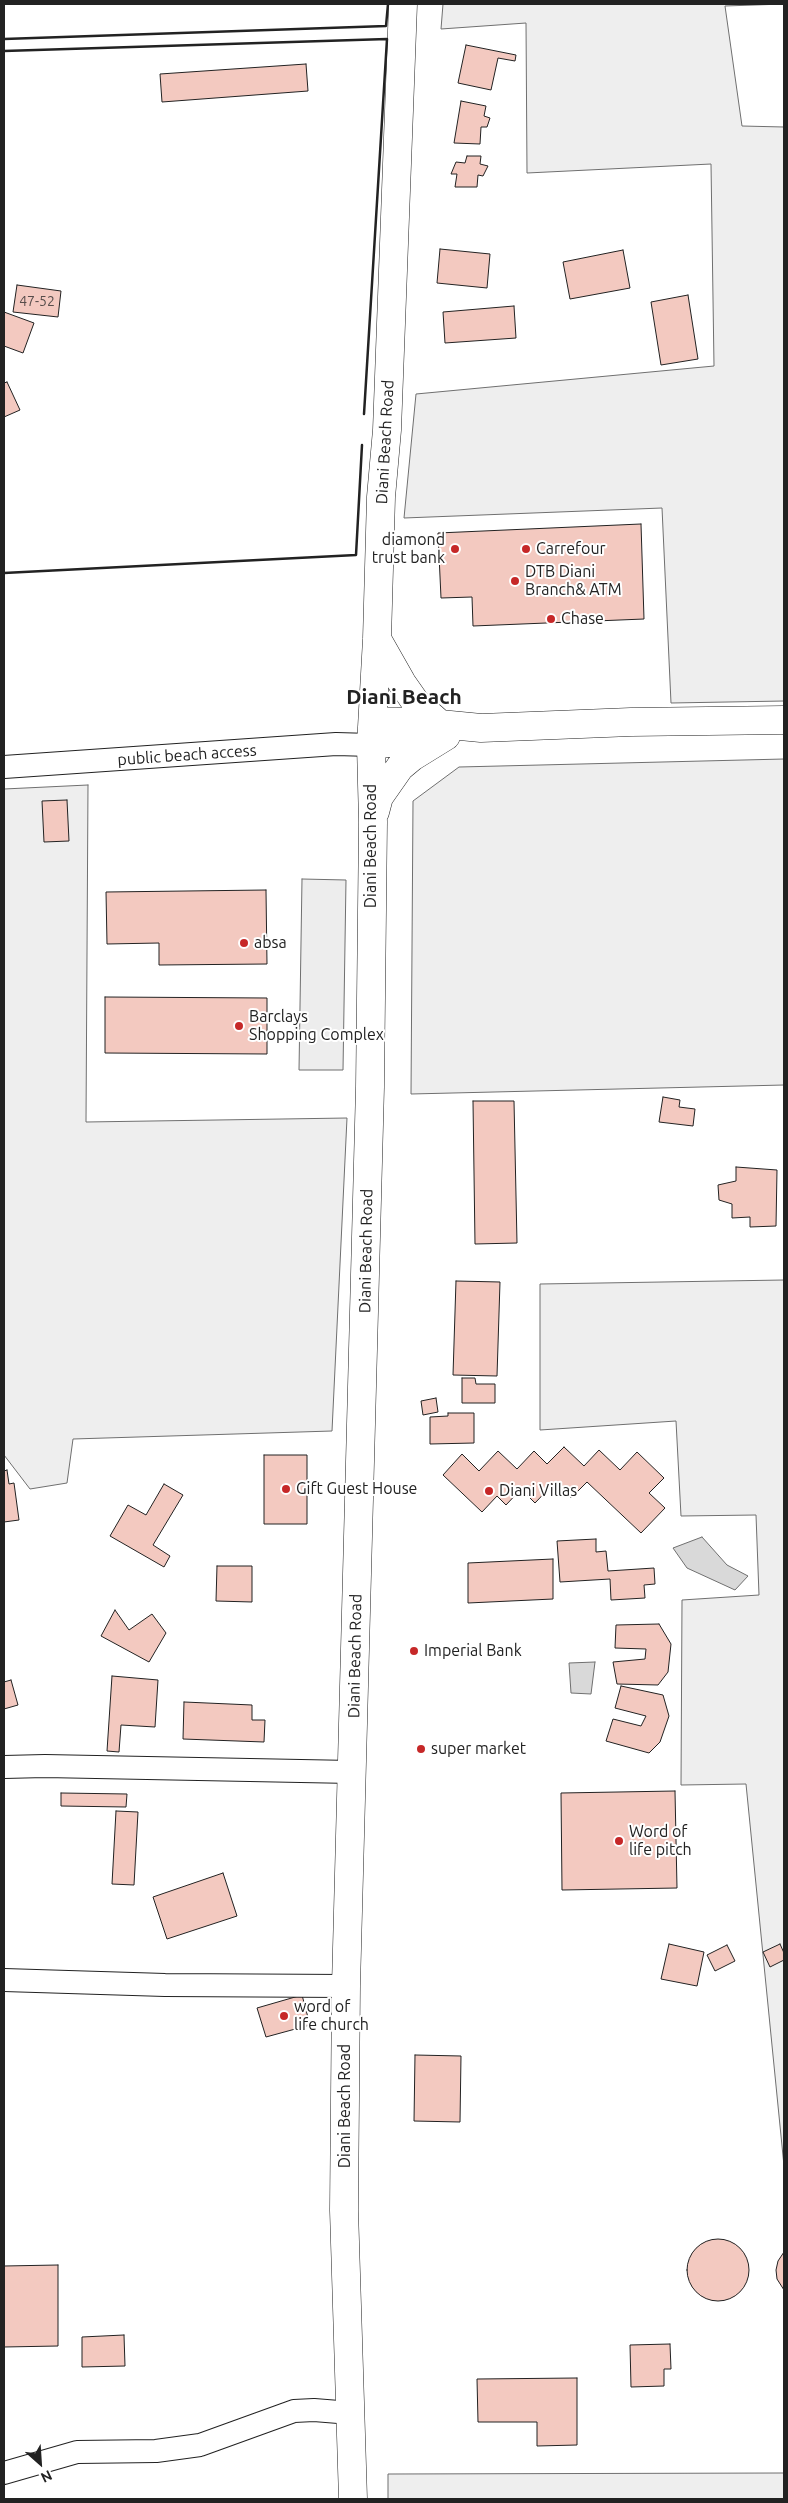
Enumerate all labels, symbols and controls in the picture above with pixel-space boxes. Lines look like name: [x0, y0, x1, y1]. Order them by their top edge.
house number: 47-52: [19, 293, 55, 309]
street label: Diani Beach Road: [372, 379, 398, 505]
place label: diamond trust bank: [372, 530, 445, 568]
place label: Carrefour: [536, 539, 606, 559]
marker: diamond trust bank: [449, 543, 461, 555]
marker: Carrefour: [520, 543, 532, 555]
place label: DTB Diani Branch& ATM: [525, 562, 622, 600]
marker: DTB Diani Branch& ATM: [509, 575, 521, 587]
place label: Chase: [561, 609, 604, 629]
marker: Chase: [545, 613, 557, 625]
district label: Diani Beach: [346, 684, 462, 710]
street label: public beach access: [117, 741, 257, 769]
street label: Diani Beach Road: [361, 784, 381, 908]
place label: absa: [254, 933, 287, 953]
marker: absa: [238, 937, 250, 949]
place label: Barclays Shopping Complex: [249, 1007, 384, 1045]
marker: Barclays Shopping Complex: [233, 1020, 245, 1032]
street label: Diani Beach Road: [355, 1189, 377, 1313]
place label: Gift Guest House: [296, 1479, 417, 1499]
place label: Diani Villas: [499, 1481, 577, 1501]
marker: Gift Guest House: [280, 1483, 292, 1495]
marker: Diani Villas: [483, 1485, 495, 1497]
street label: Diani Beach Road: [344, 1594, 366, 1718]
place label: Imperial Bank: [424, 1641, 522, 1661]
marker: Imperial Bank: [408, 1645, 420, 1657]
place label: super market: [431, 1739, 526, 1759]
marker: super market: [415, 1743, 427, 1755]
place label: Word of life pitch: [629, 1822, 692, 1860]
marker: Word of life pitch: [613, 1835, 625, 1847]
place label: word of life church: [294, 1997, 369, 2035]
marker: word of life church: [278, 2010, 290, 2022]
street label: Diani Beach Road: [335, 2044, 355, 2168]
north arrow: [15, 2438, 65, 2488]
text: N: [38, 2467, 55, 2486]

